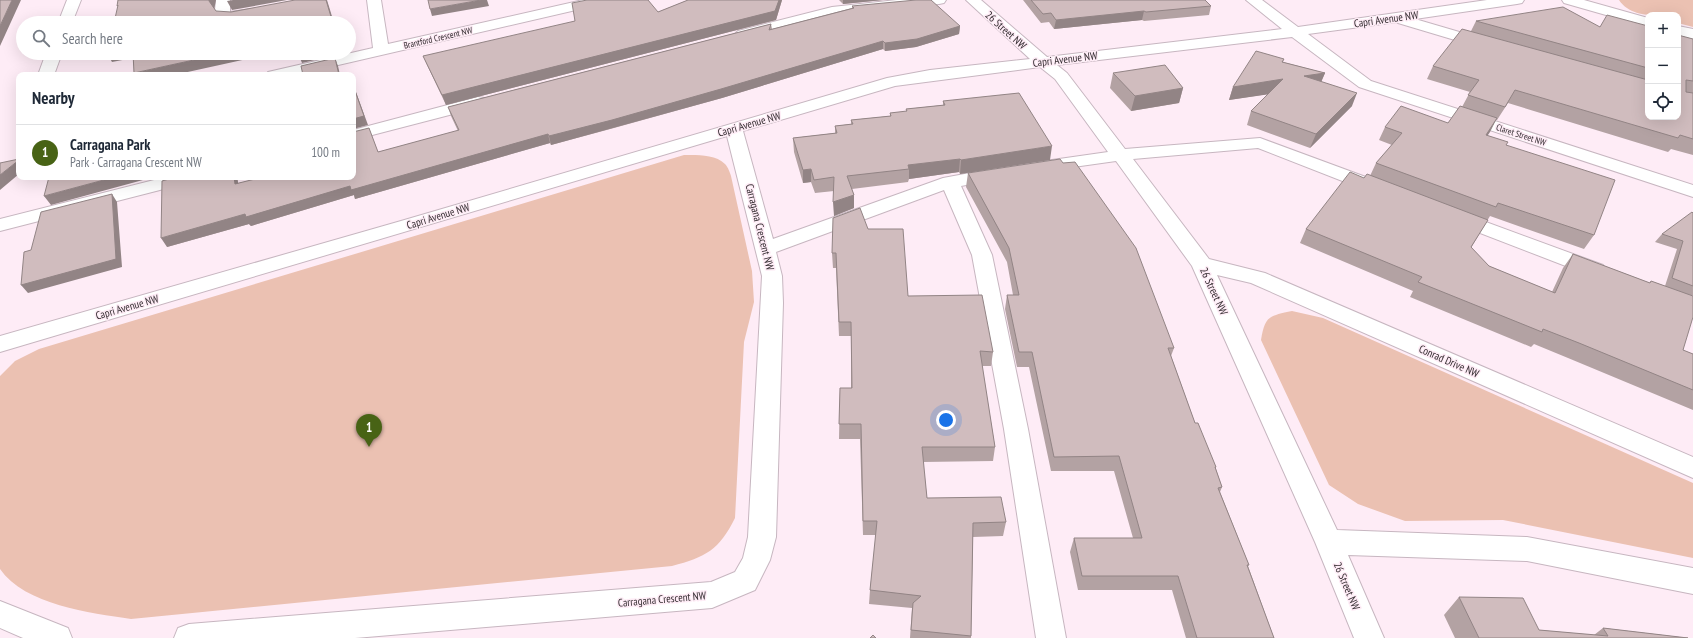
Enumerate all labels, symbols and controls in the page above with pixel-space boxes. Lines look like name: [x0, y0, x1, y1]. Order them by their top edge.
street label: Capri Avenue NW: [1353, 7, 1420, 30]
street label: 26 Street NW: [982, 8, 1030, 53]
map controls: [1645, 12, 1681, 120]
button: +: [1645, 12, 1681, 48]
search box: [16, 16, 356, 60]
street label: Brantford Crescent NW: [402, 24, 473, 51]
icon: search: [30, 27, 52, 49]
text: Search here: [62, 29, 123, 48]
street label: Capri Avenue NW: [1032, 48, 1099, 70]
button: −: [1645, 48, 1681, 84]
button: locate: [1645, 84, 1681, 120]
text: Nearby: [32, 87, 75, 109]
street label: Capri Avenue NW: [716, 108, 783, 140]
street label: Claret Street NW: [1495, 121, 1547, 148]
text: Carragana Park: [70, 135, 150, 154]
text: 1: [42, 144, 48, 161]
text: 100 m: [311, 144, 340, 161]
text: Park · Carragana Crescent NW: [70, 154, 202, 171]
street label: Carragana Crescent NW: [743, 182, 778, 272]
street label: Capri Avenue NW: [405, 200, 472, 232]
street label: 26 Street NW: [1197, 265, 1231, 317]
street label: Capri Avenue NW: [94, 291, 161, 323]
street label: Conrad Drive NW: [1417, 341, 1482, 381]
your location: [936, 410, 956, 430]
pin: 1: [356, 414, 382, 447]
street label: 26 Street NW: [1331, 560, 1364, 613]
street label: Carragana Crescent NW: [617, 588, 707, 610]

